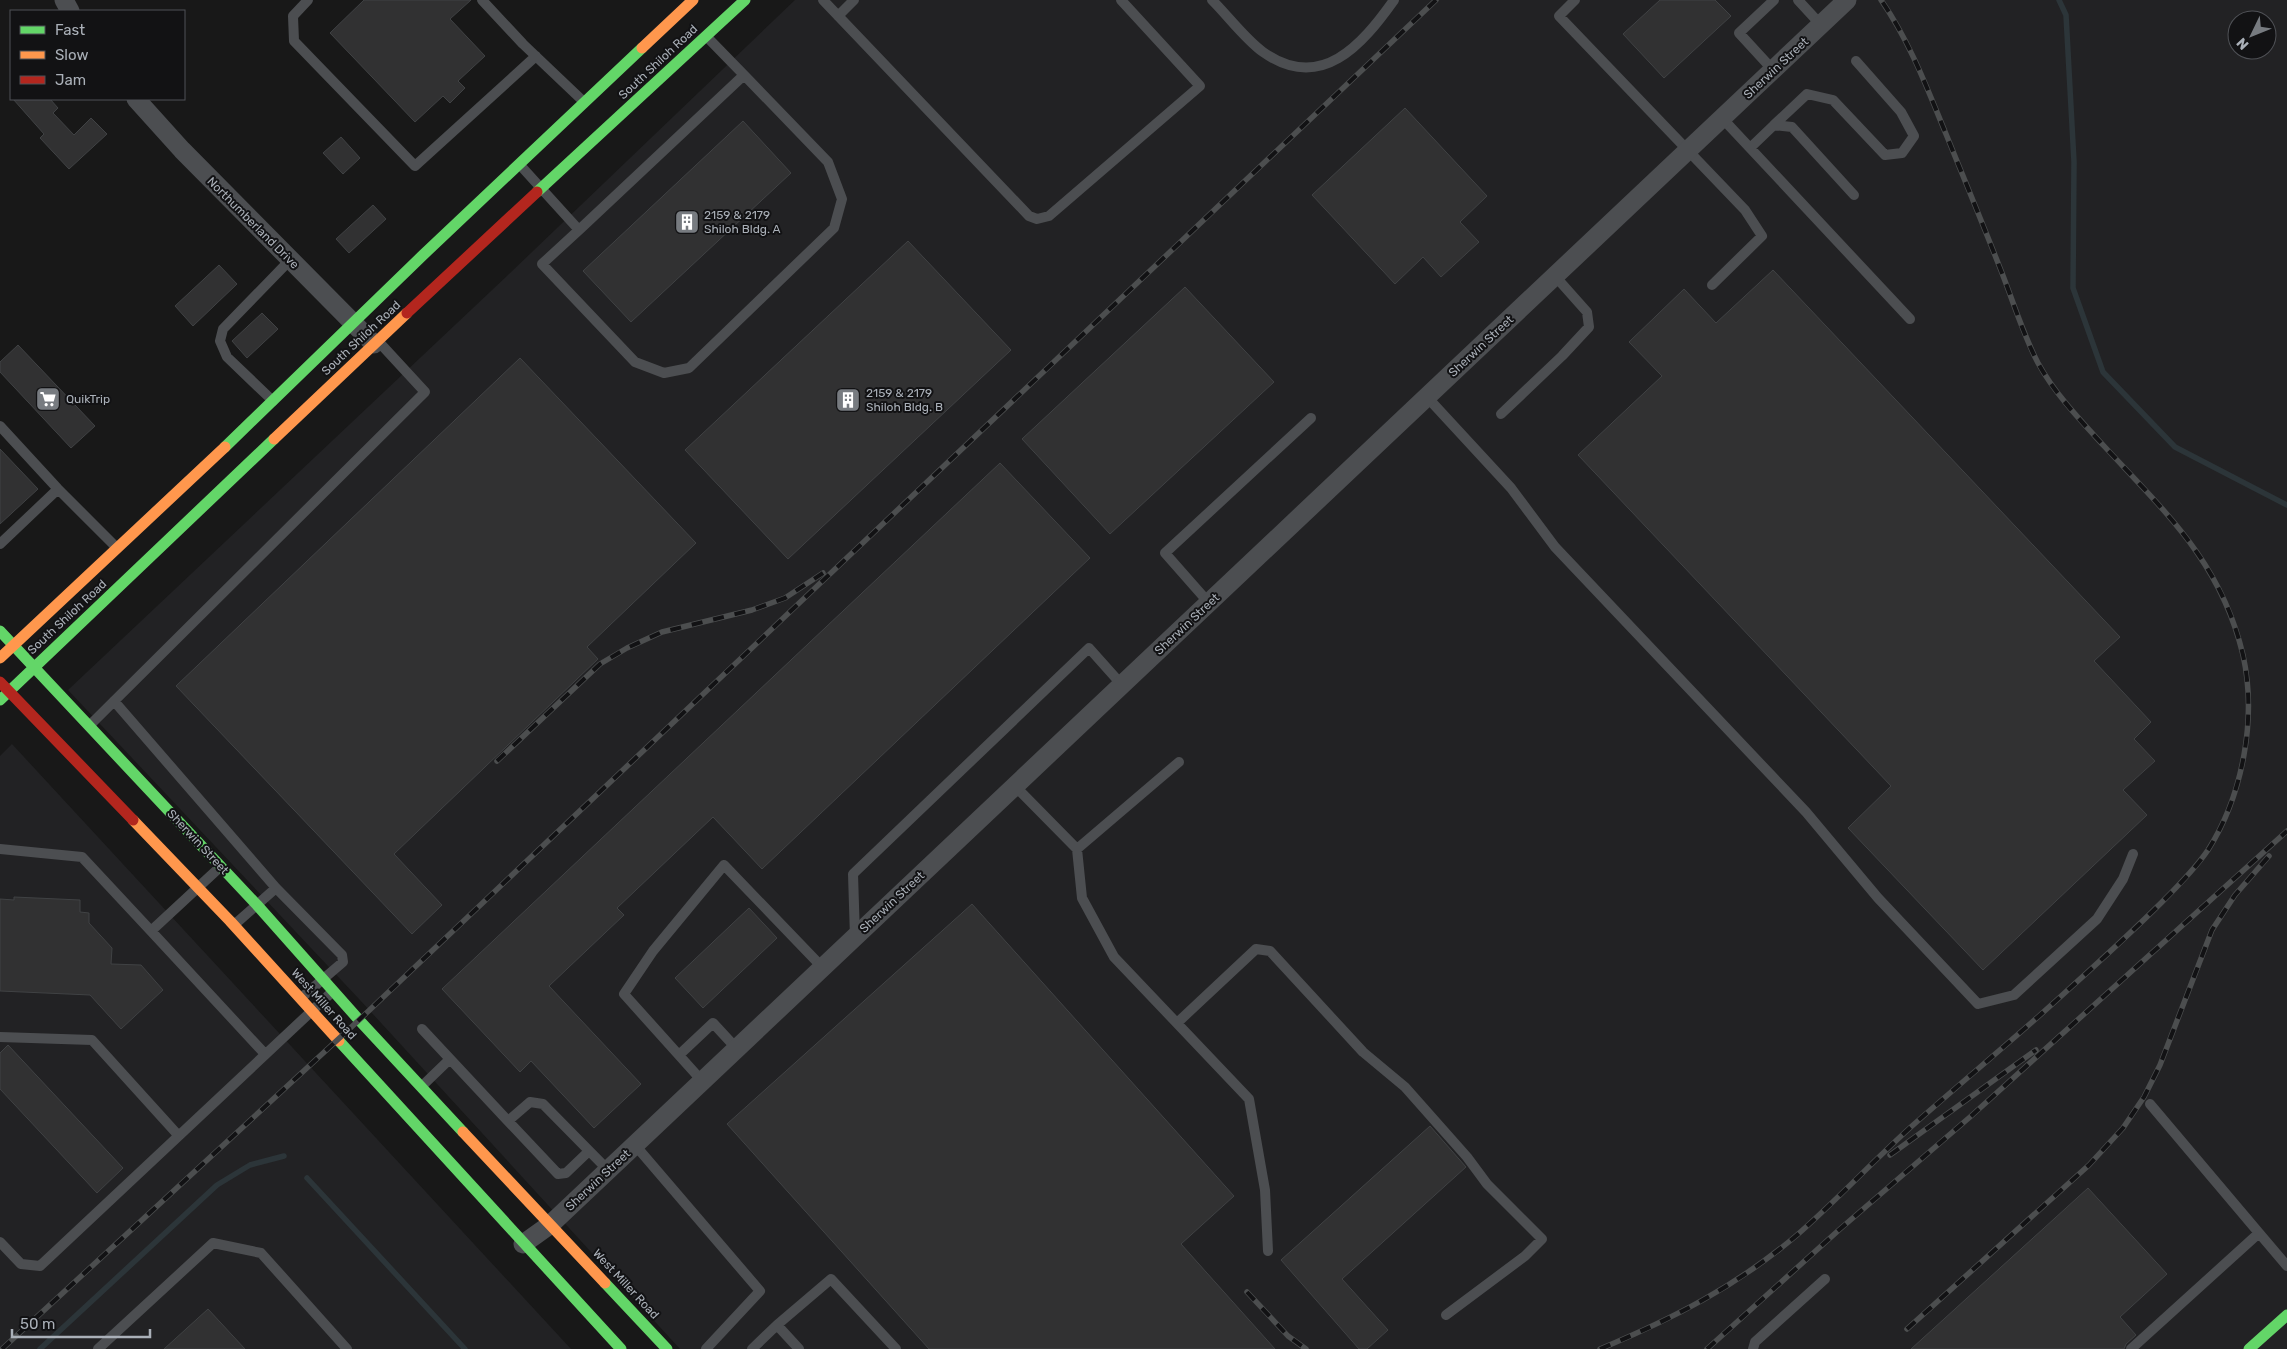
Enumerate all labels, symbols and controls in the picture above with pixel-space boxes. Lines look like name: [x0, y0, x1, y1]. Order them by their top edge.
legend: [10, 10, 185, 100]
north arrow: [2227, 10, 2277, 60]
text: Fast: [55, 21, 85, 39]
street label: South Shiloh Road: [616, 22, 700, 102]
street label: Sherwin Street: [1741, 34, 1812, 102]
text: N: [2233, 34, 2253, 53]
text: Slow: [55, 46, 88, 64]
text: Jam: [55, 71, 86, 89]
street label: Northumberland Drive: [204, 174, 302, 272]
place label: 2159 & 2179 Shiloh Bldg. A: [704, 208, 781, 236]
building icon: 2159 & 2179 Shiloh Bldg. A: [674, 209, 700, 235]
street label: South Shiloh Road: [319, 298, 403, 378]
street label: Sherwin Street: [1446, 312, 1517, 380]
supermarket icon: QuikTrip: [35, 386, 61, 412]
place label: 2159 & 2179 Shiloh Bldg. B: [866, 386, 943, 414]
building icon: 2159 & 2179 Shiloh Bldg. B: [835, 387, 861, 413]
place label: QuikTrip: [66, 392, 110, 406]
street label: South Shiloh Road: [25, 577, 109, 657]
street label: Sherwin Street: [1152, 590, 1223, 658]
street label: Sherwin Street: [164, 807, 232, 878]
street label: Sherwin Street: [857, 868, 928, 936]
street label: West Miller Road: [289, 966, 359, 1042]
street label: Sherwin Street: [563, 1146, 634, 1214]
street label: West Miller Road: [590, 1246, 662, 1322]
scale bar: [12, 1306, 150, 1338]
text: 50 m: [20, 1315, 55, 1333]

